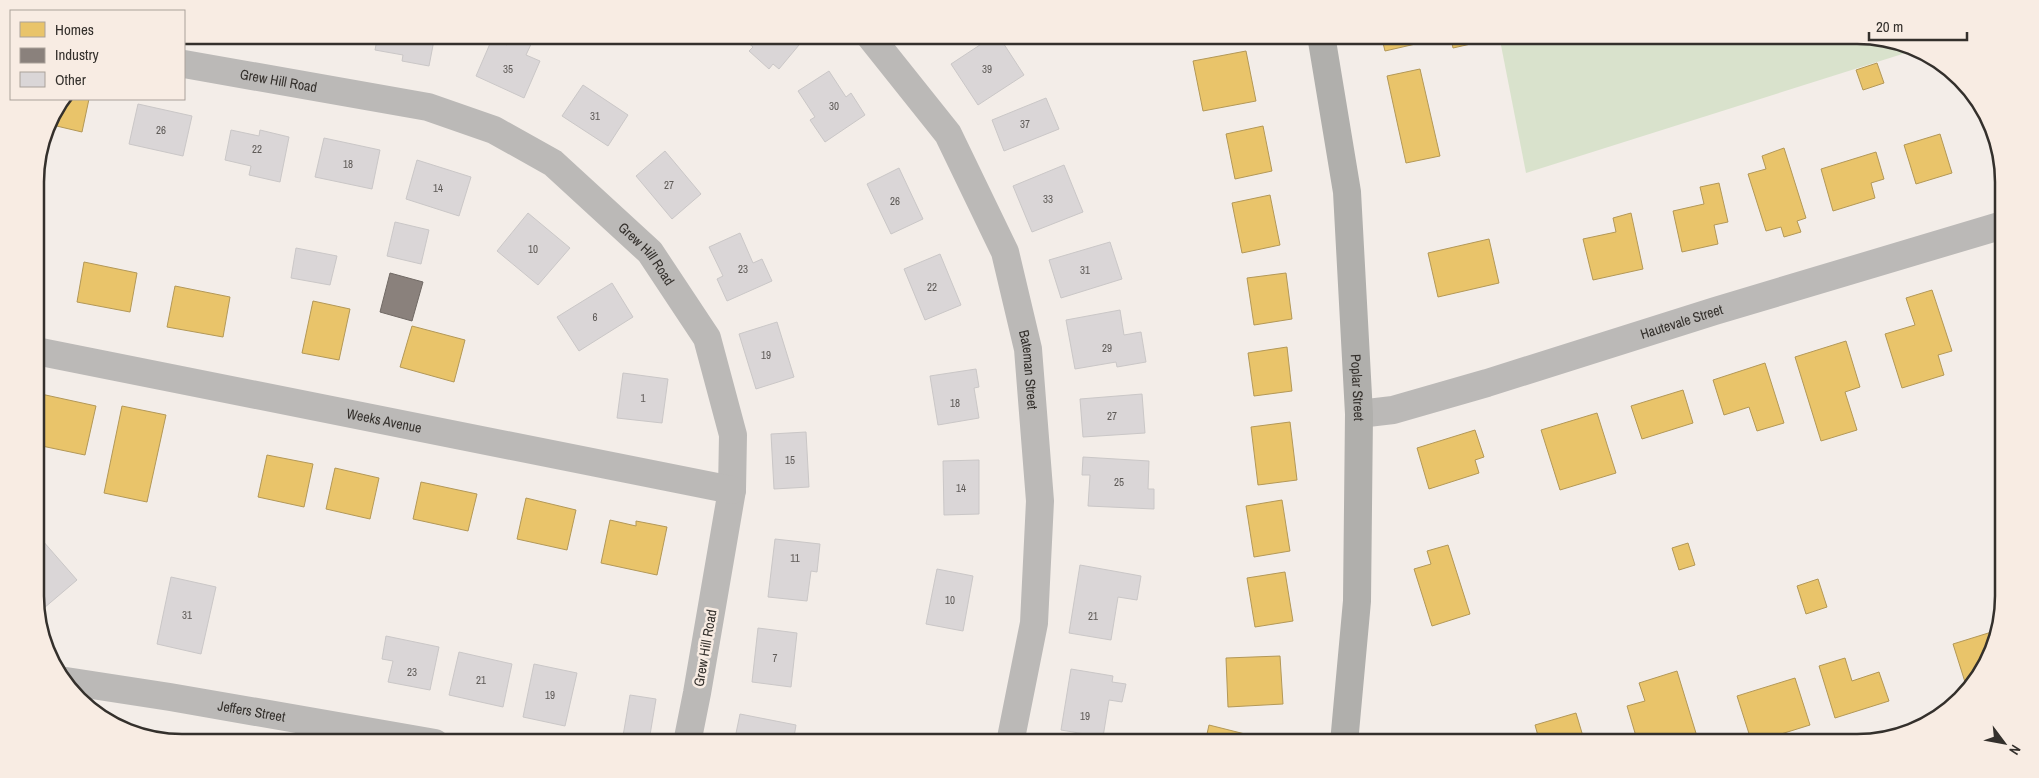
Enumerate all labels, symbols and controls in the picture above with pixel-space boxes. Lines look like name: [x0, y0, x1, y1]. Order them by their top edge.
legend: [10, 10, 185, 100]
scale bar: [1869, 10, 1966, 42]
text: 20 m: [1876, 16, 1903, 37]
text: Homes: [55, 19, 94, 40]
text: Industry: [55, 44, 100, 65]
house number: 35: [503, 62, 513, 76]
house number: 39: [982, 62, 992, 76]
street label: Grew Hill Road: [239, 65, 318, 96]
text: Other: [55, 69, 86, 90]
house number: 30: [829, 99, 839, 113]
house number: 31: [590, 109, 600, 123]
house number: 37: [1020, 117, 1030, 131]
house number: 26: [156, 123, 166, 137]
house number: 22: [252, 142, 262, 156]
house number: 18: [343, 157, 353, 171]
house number: 27: [664, 178, 674, 192]
house number: 14: [433, 181, 443, 195]
house number: 33: [1043, 192, 1053, 206]
house number: 26: [890, 194, 900, 208]
street label: Grew Hill Road: [615, 218, 679, 289]
house number: 10: [528, 242, 538, 256]
house number: 23: [738, 262, 748, 276]
house number: 31: [1080, 263, 1090, 277]
house number: 22: [927, 280, 937, 294]
street label: Hautevale Street: [1638, 300, 1725, 343]
house number: 6: [592, 310, 598, 324]
street label: Bateman Street: [1015, 328, 1042, 410]
house number: 29: [1102, 341, 1112, 355]
house number: 19: [761, 348, 771, 362]
street label: Poplar Street: [1347, 354, 1368, 421]
house number: 1: [640, 391, 646, 405]
house number: 18: [950, 396, 960, 410]
street label: Weeks Avenue: [345, 404, 423, 437]
house number: 27: [1107, 409, 1117, 423]
house number: 15: [785, 453, 795, 467]
house number: 25: [1114, 475, 1124, 489]
house number: 14: [956, 481, 966, 495]
house number: 11: [790, 551, 800, 565]
house number: 10: [945, 593, 955, 607]
house number: 31: [182, 608, 192, 622]
street label: Grew Hill Road: [689, 608, 721, 688]
house number: 21: [1088, 609, 1098, 623]
house number: 7: [772, 651, 778, 665]
house number: 23: [407, 665, 417, 679]
house number: 21: [476, 673, 486, 687]
house number: 19: [545, 688, 555, 702]
street label: Jeffers Street: [216, 696, 287, 726]
house number: 19: [1080, 709, 1090, 723]
north arrow: [1979, 718, 2029, 768]
text: N: [2005, 742, 2025, 758]

